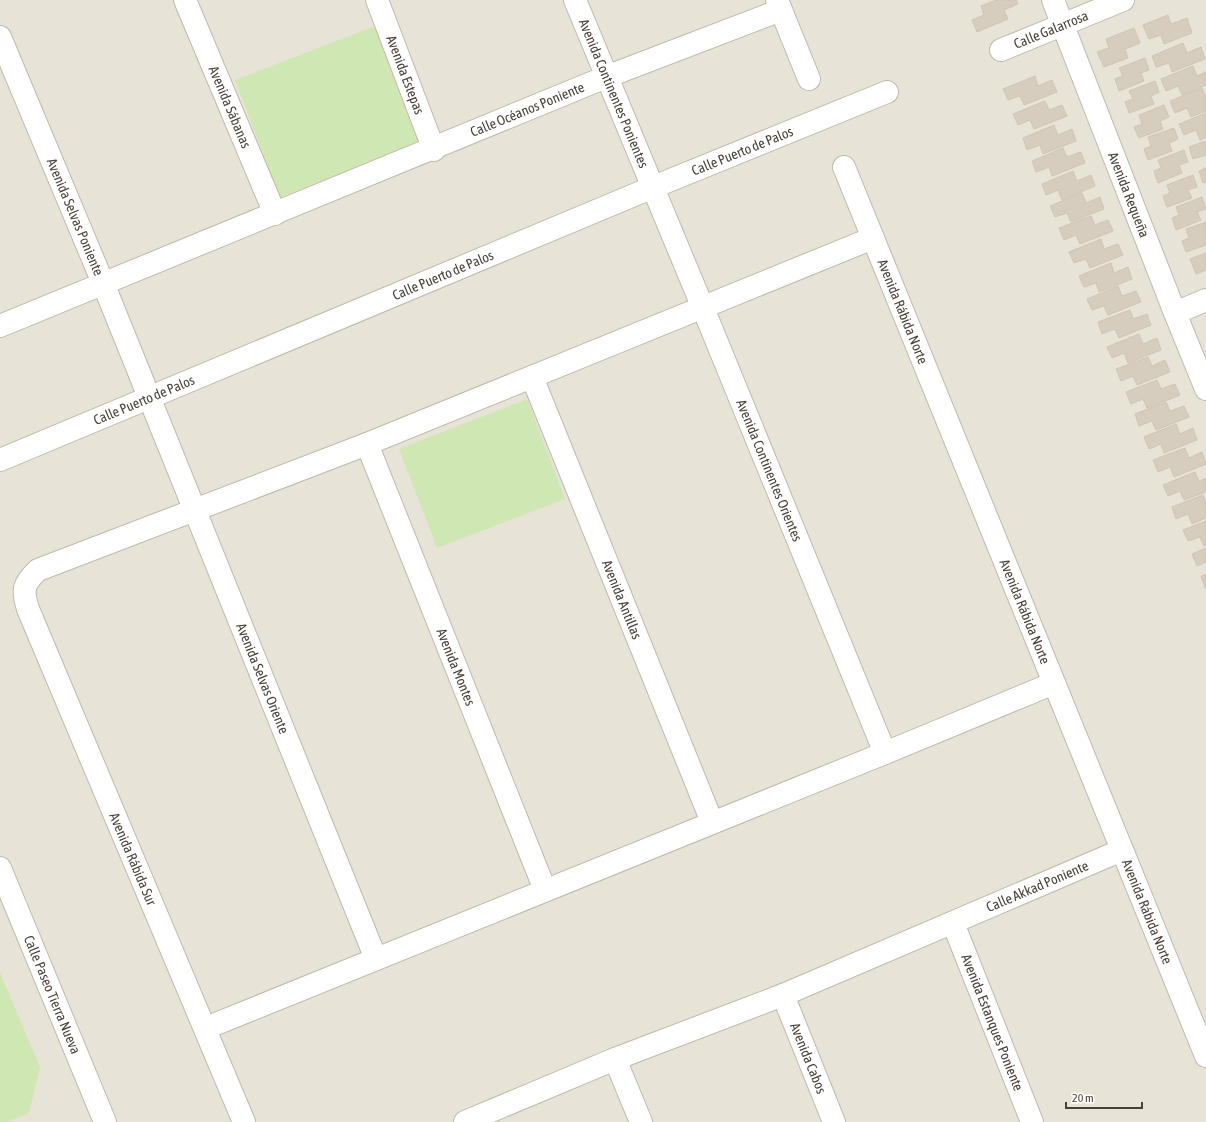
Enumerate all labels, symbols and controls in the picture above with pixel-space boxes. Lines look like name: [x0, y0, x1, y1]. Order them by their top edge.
street label: Calle Galarrosa: [1011, 7, 1091, 52]
street label: Avenida Continentes Ponientes: [576, 16, 652, 170]
street label: Avenida Estepas: [383, 33, 428, 117]
street label: Avenida Sábanas: [206, 63, 254, 151]
street label: Calle Océanos Poniente: [468, 79, 587, 140]
street label: Calle Puerto de Palos: [689, 123, 795, 179]
street label: Avenida Requeña: [1105, 150, 1153, 240]
street label: Avenida Selvas Poniente: [44, 156, 107, 278]
street label: Calle Puerto de Palos: [390, 247, 496, 303]
street label: Avenida Rábida Norte: [874, 257, 931, 366]
street label: Calle Puerto de Palos: [91, 372, 197, 428]
street label: Avenida Continentes Orientes: [733, 397, 806, 544]
street label: Avenida Rábida Norte: [997, 557, 1053, 666]
street label: Avenida Antillas: [599, 558, 645, 641]
street label: Avenida Selvas Oriente: [233, 621, 292, 736]
street label: Avenida Montes: [433, 626, 479, 708]
street label: Avenida Rábida Sur: [106, 810, 160, 909]
street label: Calle Akkad Poniente: [984, 857, 1091, 915]
street label: Avenida Rábida Norte: [1119, 857, 1176, 966]
street label: Calle Paseo Tierra Nueva: [21, 933, 84, 1056]
street label: Avenida Estanques Poniente: [958, 952, 1027, 1093]
street label: Avenida Cabos: [787, 1020, 830, 1096]
scale bar: [1066, 1084, 1142, 1110]
text: 20 m: [1072, 1091, 1094, 1105]

